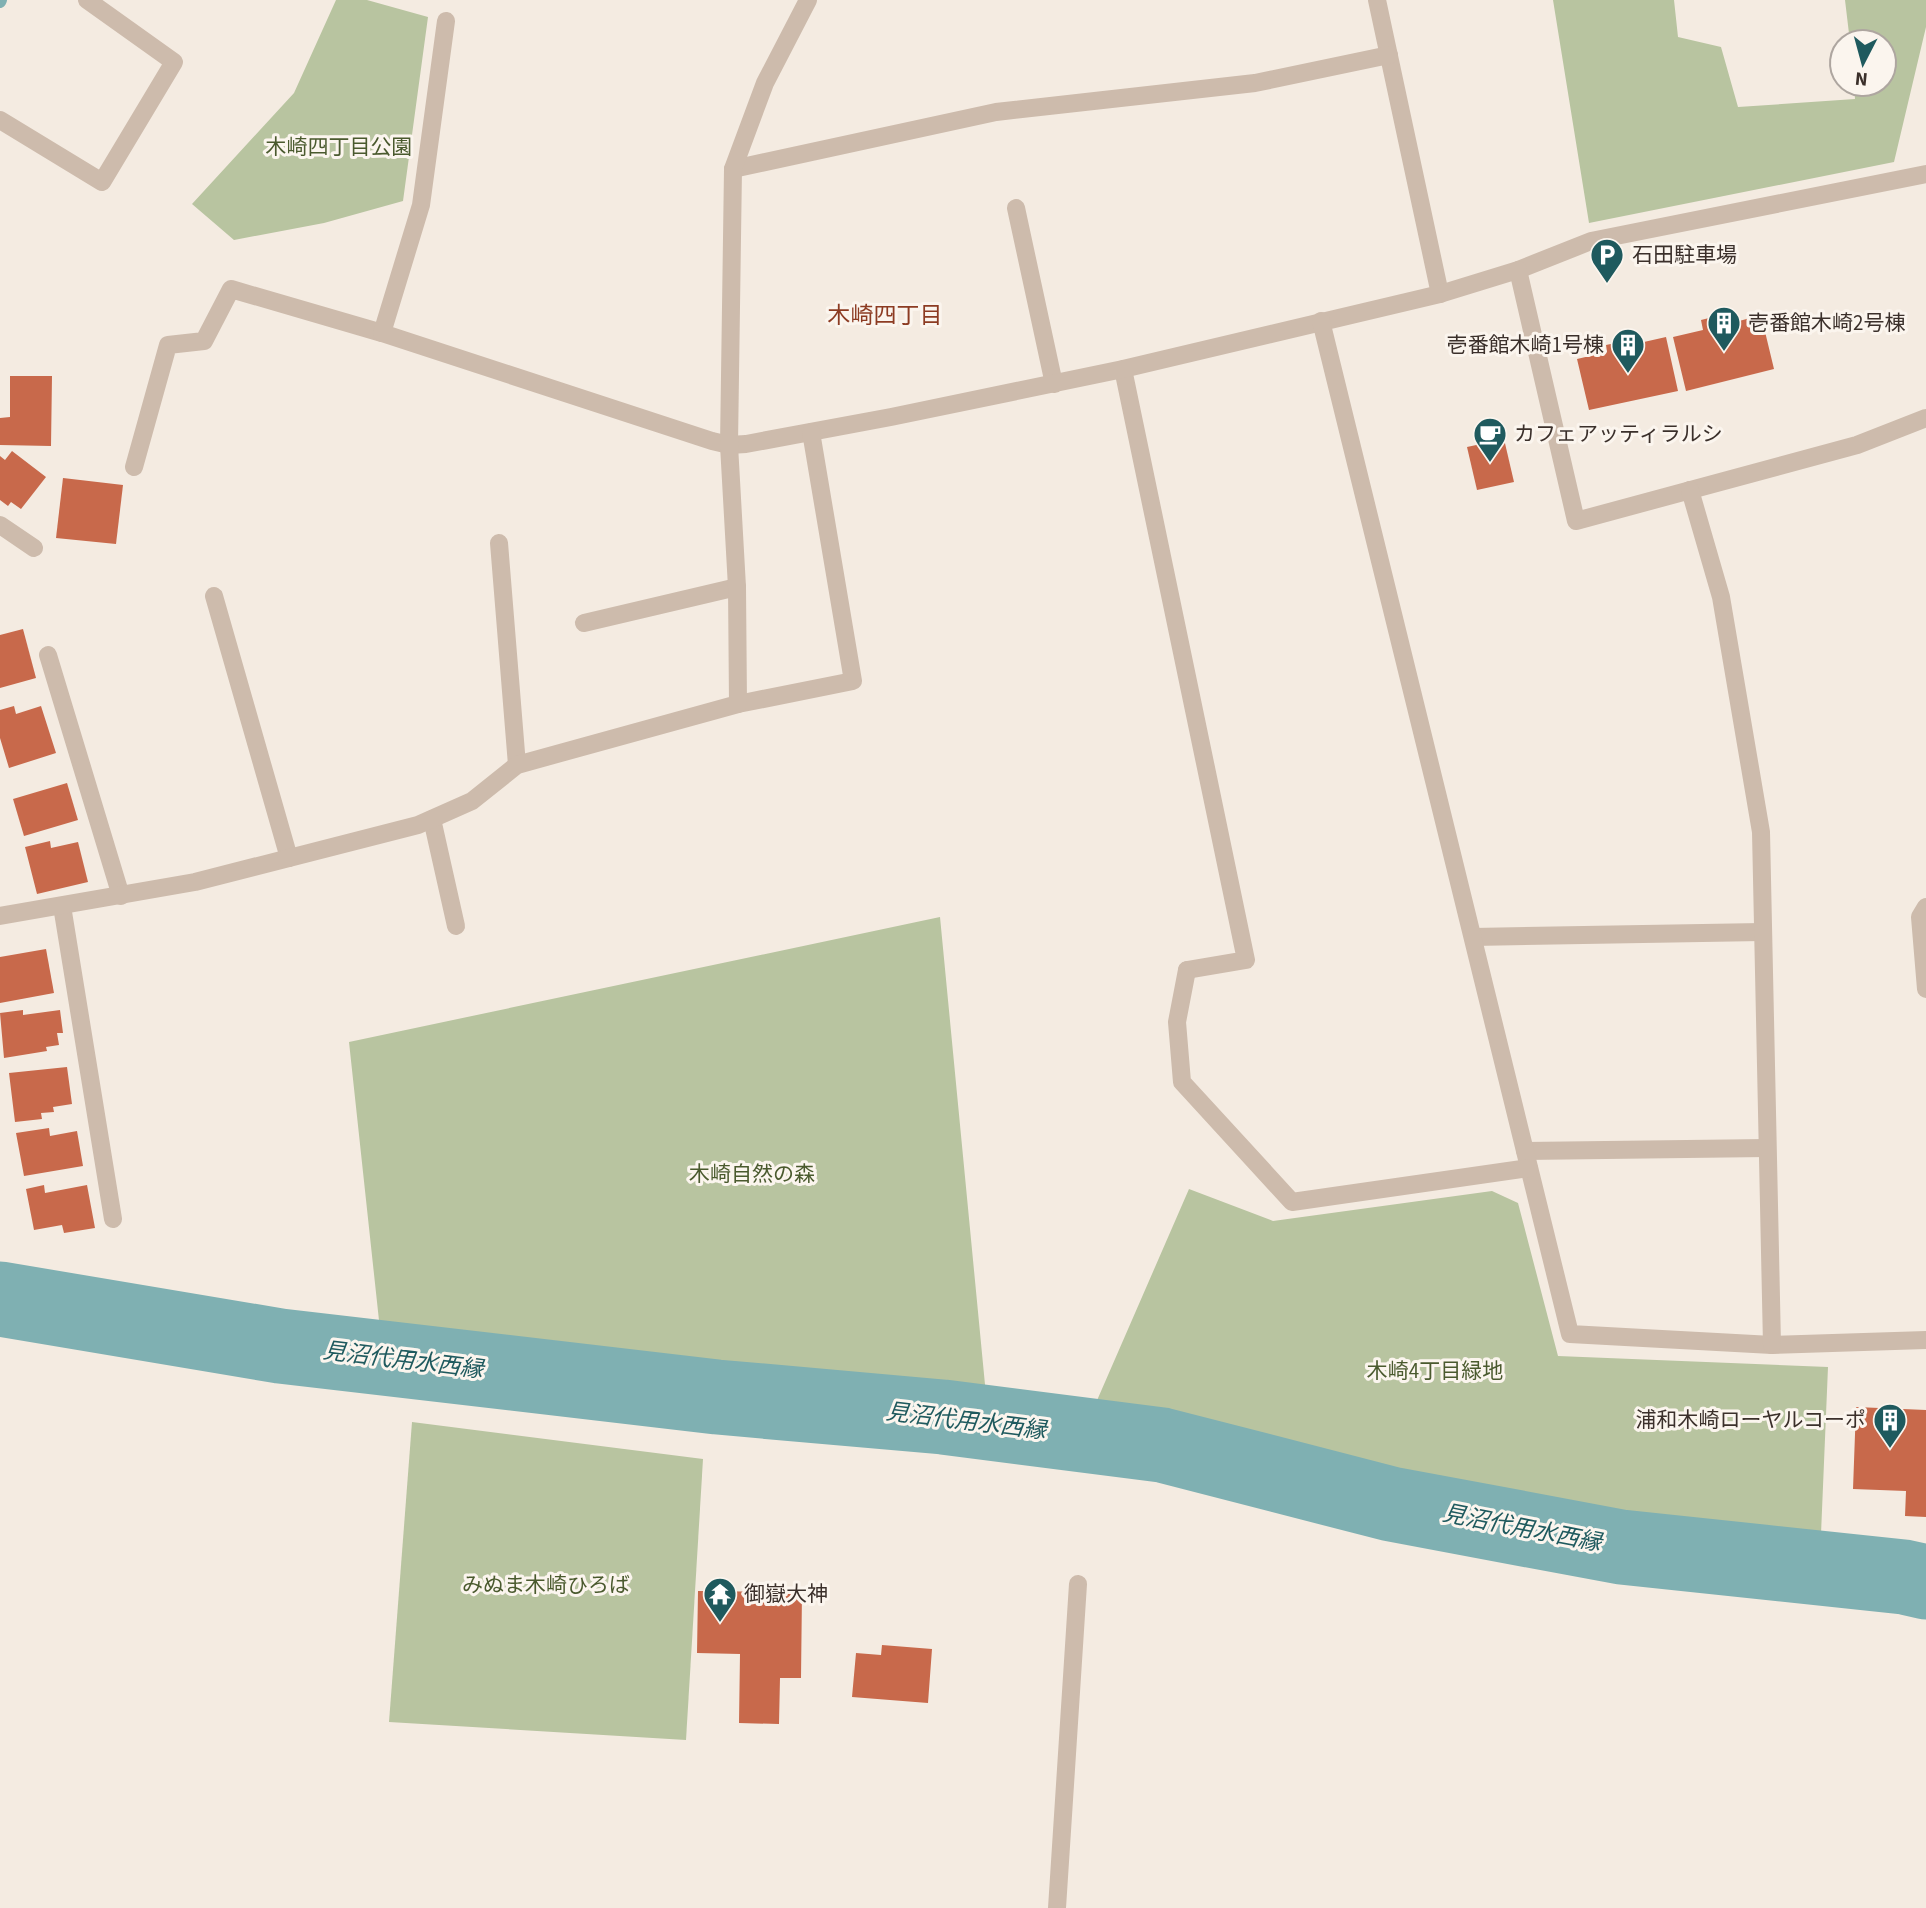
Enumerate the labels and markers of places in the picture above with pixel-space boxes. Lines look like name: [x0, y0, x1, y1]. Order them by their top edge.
parking icon: 石田駐車場: [1588, 236, 1626, 285]
place label: 石田駐車場: [1632, 240, 1737, 270]
building icon: 壱番館木崎2号棟: [1705, 304, 1743, 353]
place label: 壱番館木崎2号棟: [1748, 308, 1905, 338]
building icon: 壱番館木崎1号棟: [1609, 326, 1647, 375]
place label: 壱番館木崎1号棟: [1447, 330, 1604, 360]
cafe icon: カフェアッティラルシ: [1471, 415, 1509, 464]
place label: カフェアッティラルシ: [1514, 419, 1723, 449]
building icon: 浦和木崎ローヤルコーポ: [1871, 1401, 1909, 1450]
place label: 浦和木崎ローヤルコーポ: [1635, 1405, 1866, 1435]
temple icon: 御嶽大神: [701, 1575, 739, 1624]
place label: 御嶽大神: [744, 1579, 828, 1609]

